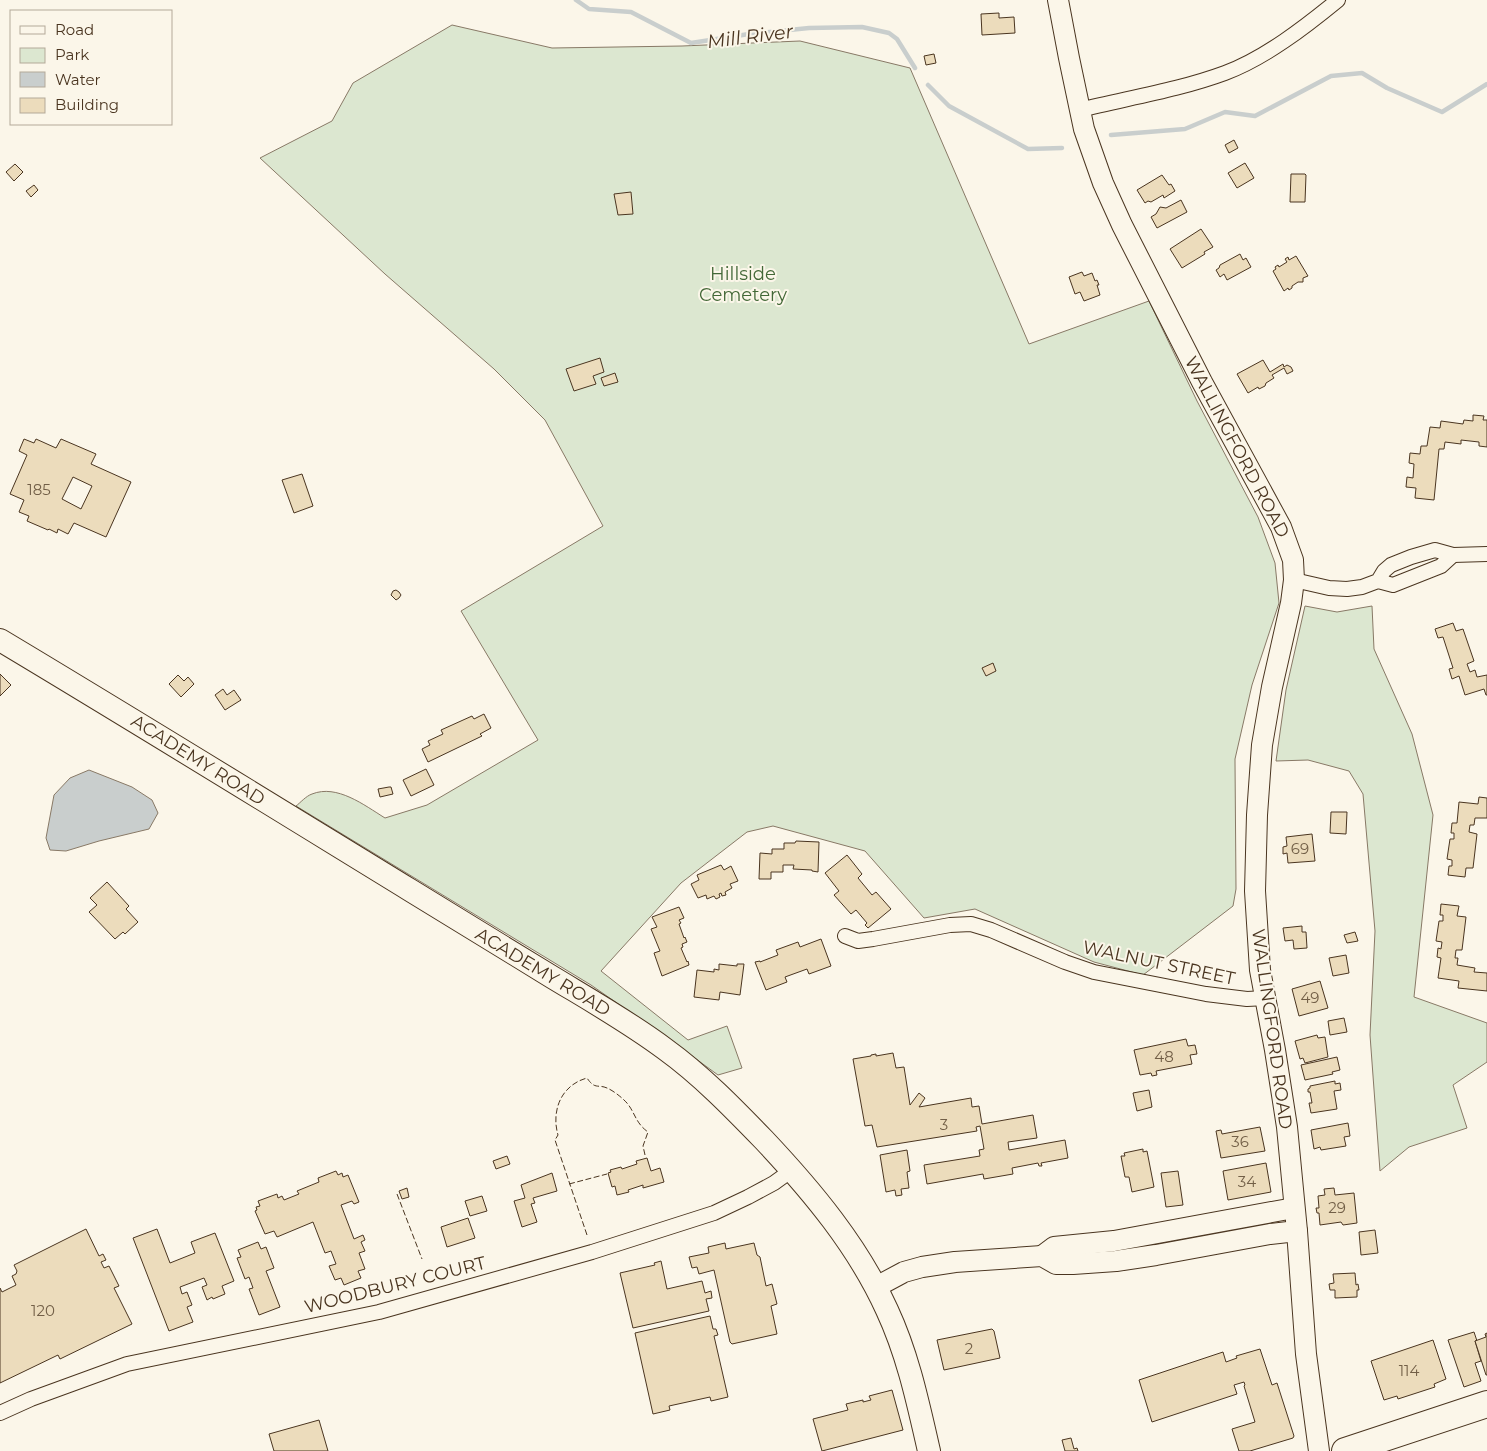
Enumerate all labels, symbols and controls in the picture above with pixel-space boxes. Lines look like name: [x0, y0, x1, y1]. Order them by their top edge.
legend: [10, 10, 172, 125]
text: Road: [55, 20, 94, 39]
water label: Mill River: [706, 20, 795, 53]
text: Park: [55, 45, 89, 64]
text: Water: [55, 70, 101, 89]
text: Building: [55, 95, 119, 114]
park label: Hillside Cemetery: [699, 263, 787, 306]
street label: WALLINGFORD ROAD: [1180, 353, 1294, 541]
house number: 185: [27, 480, 51, 499]
street label: ACADEMY ROAD: [127, 710, 269, 810]
house number: 69: [1291, 839, 1309, 858]
street label: ACADEMY ROAD: [471, 923, 615, 1021]
street label: WALLINGFORD ROAD: [1247, 927, 1297, 1131]
street label: WALNUT STREET: [1081, 936, 1238, 990]
house number: 49: [1301, 988, 1319, 1007]
house number: 48: [1154, 1047, 1174, 1066]
house number: 3: [940, 1115, 948, 1134]
house number: 36: [1231, 1132, 1249, 1151]
house number: 34: [1238, 1172, 1256, 1191]
house number: 29: [1328, 1198, 1346, 1217]
street label: WOODBURY COURT: [302, 1252, 489, 1318]
house number: 120: [31, 1301, 55, 1320]
house number: 2: [965, 1339, 973, 1358]
house number: 114: [1399, 1361, 1419, 1380]

